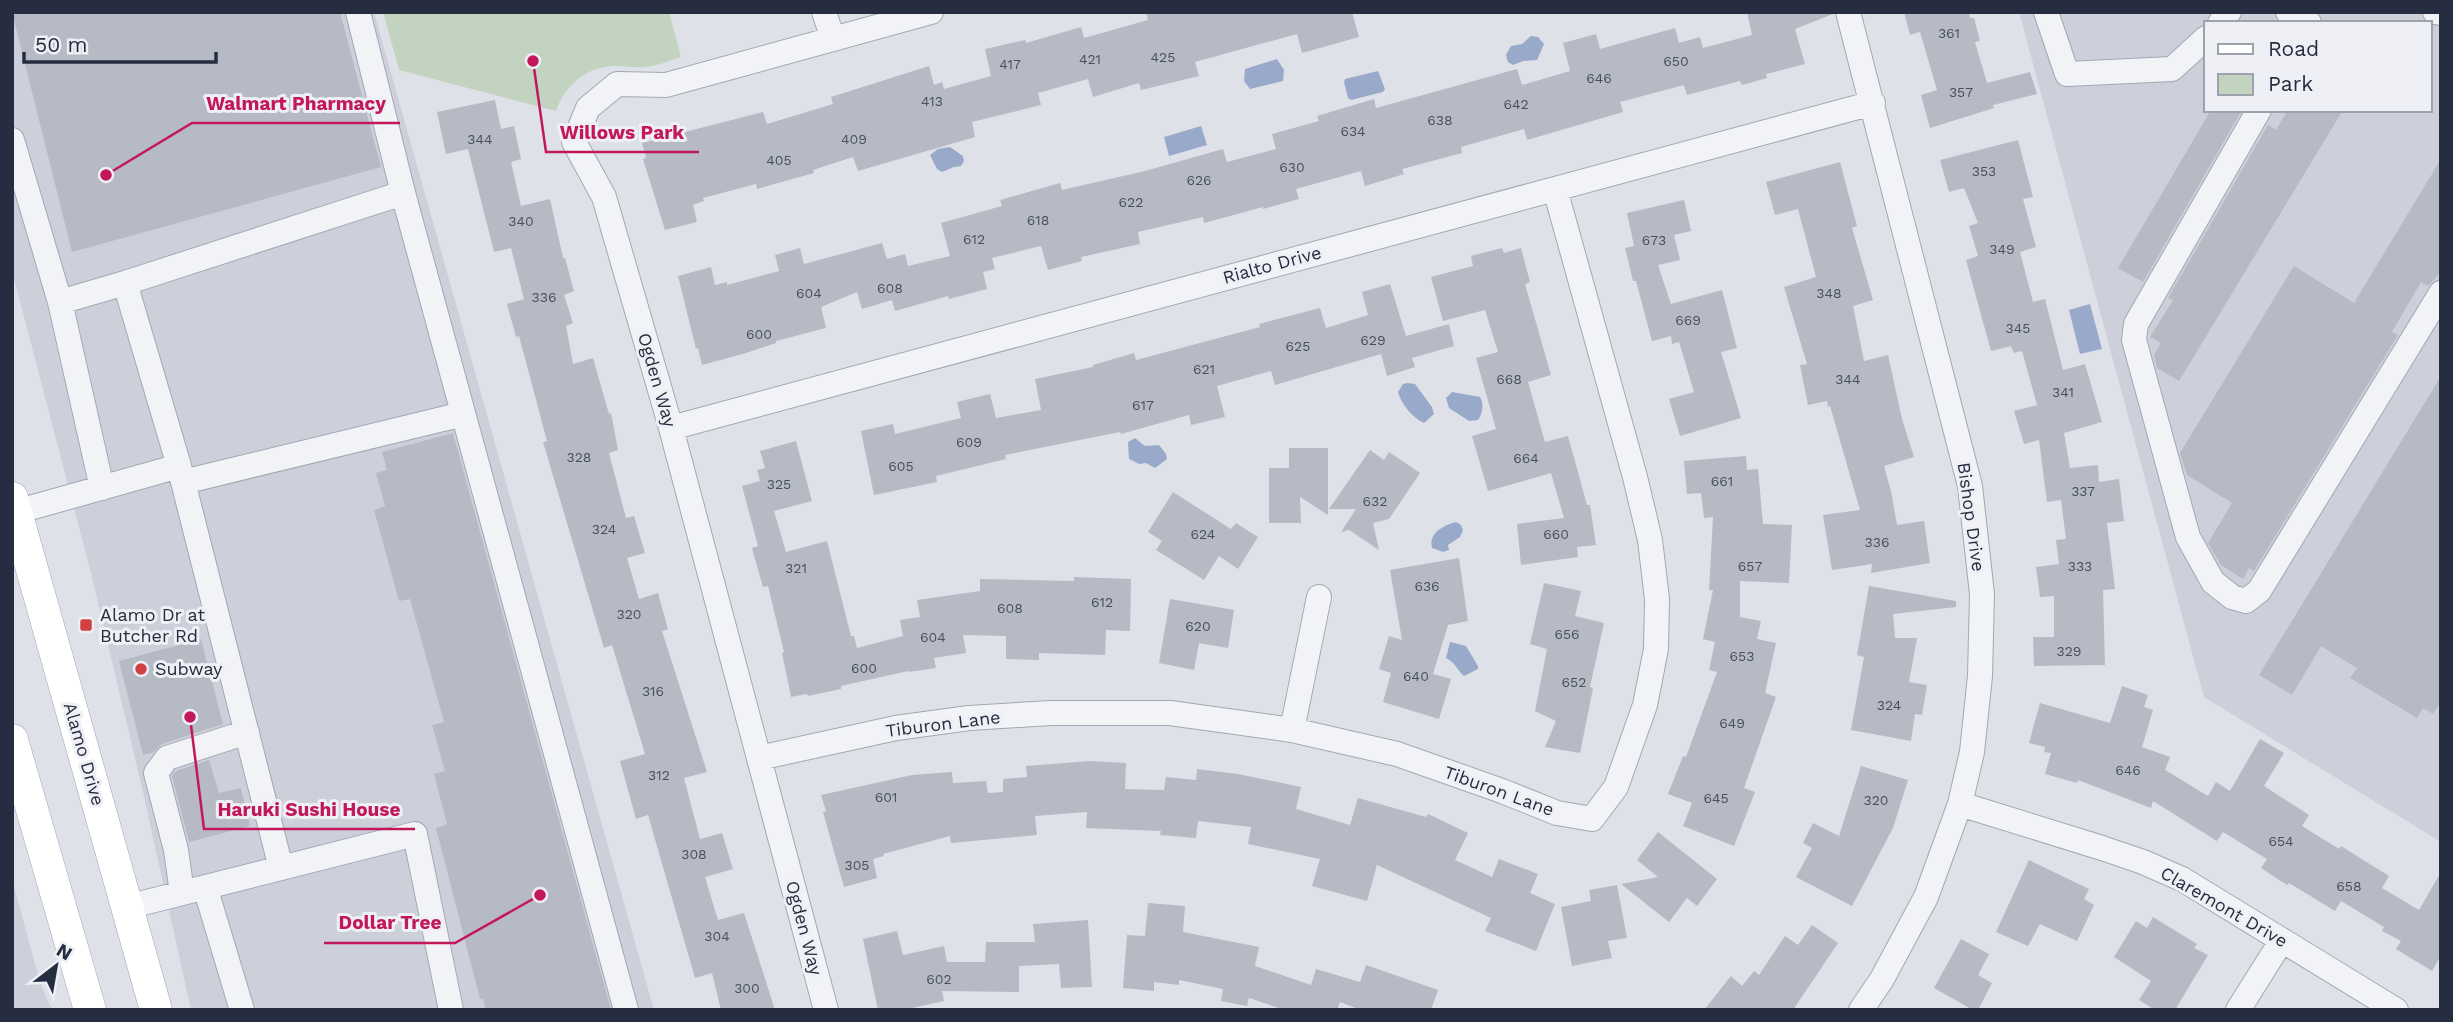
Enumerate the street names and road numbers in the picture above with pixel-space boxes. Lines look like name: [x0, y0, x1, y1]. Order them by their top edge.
street label: Rialto Drive: [1220, 241, 1323, 288]
street label: Ogden Way: [634, 330, 681, 430]
street label: Bishop Drive: [1953, 461, 1990, 573]
street label: Alamo Drive: [60, 700, 109, 808]
street label: Tiburon Lane: [884, 706, 1001, 741]
street label: Tiburon Lane: [1441, 761, 1557, 820]
street label: Claremont Drive: [2157, 862, 2291, 951]
street label: Ogden Way: [782, 878, 827, 978]

